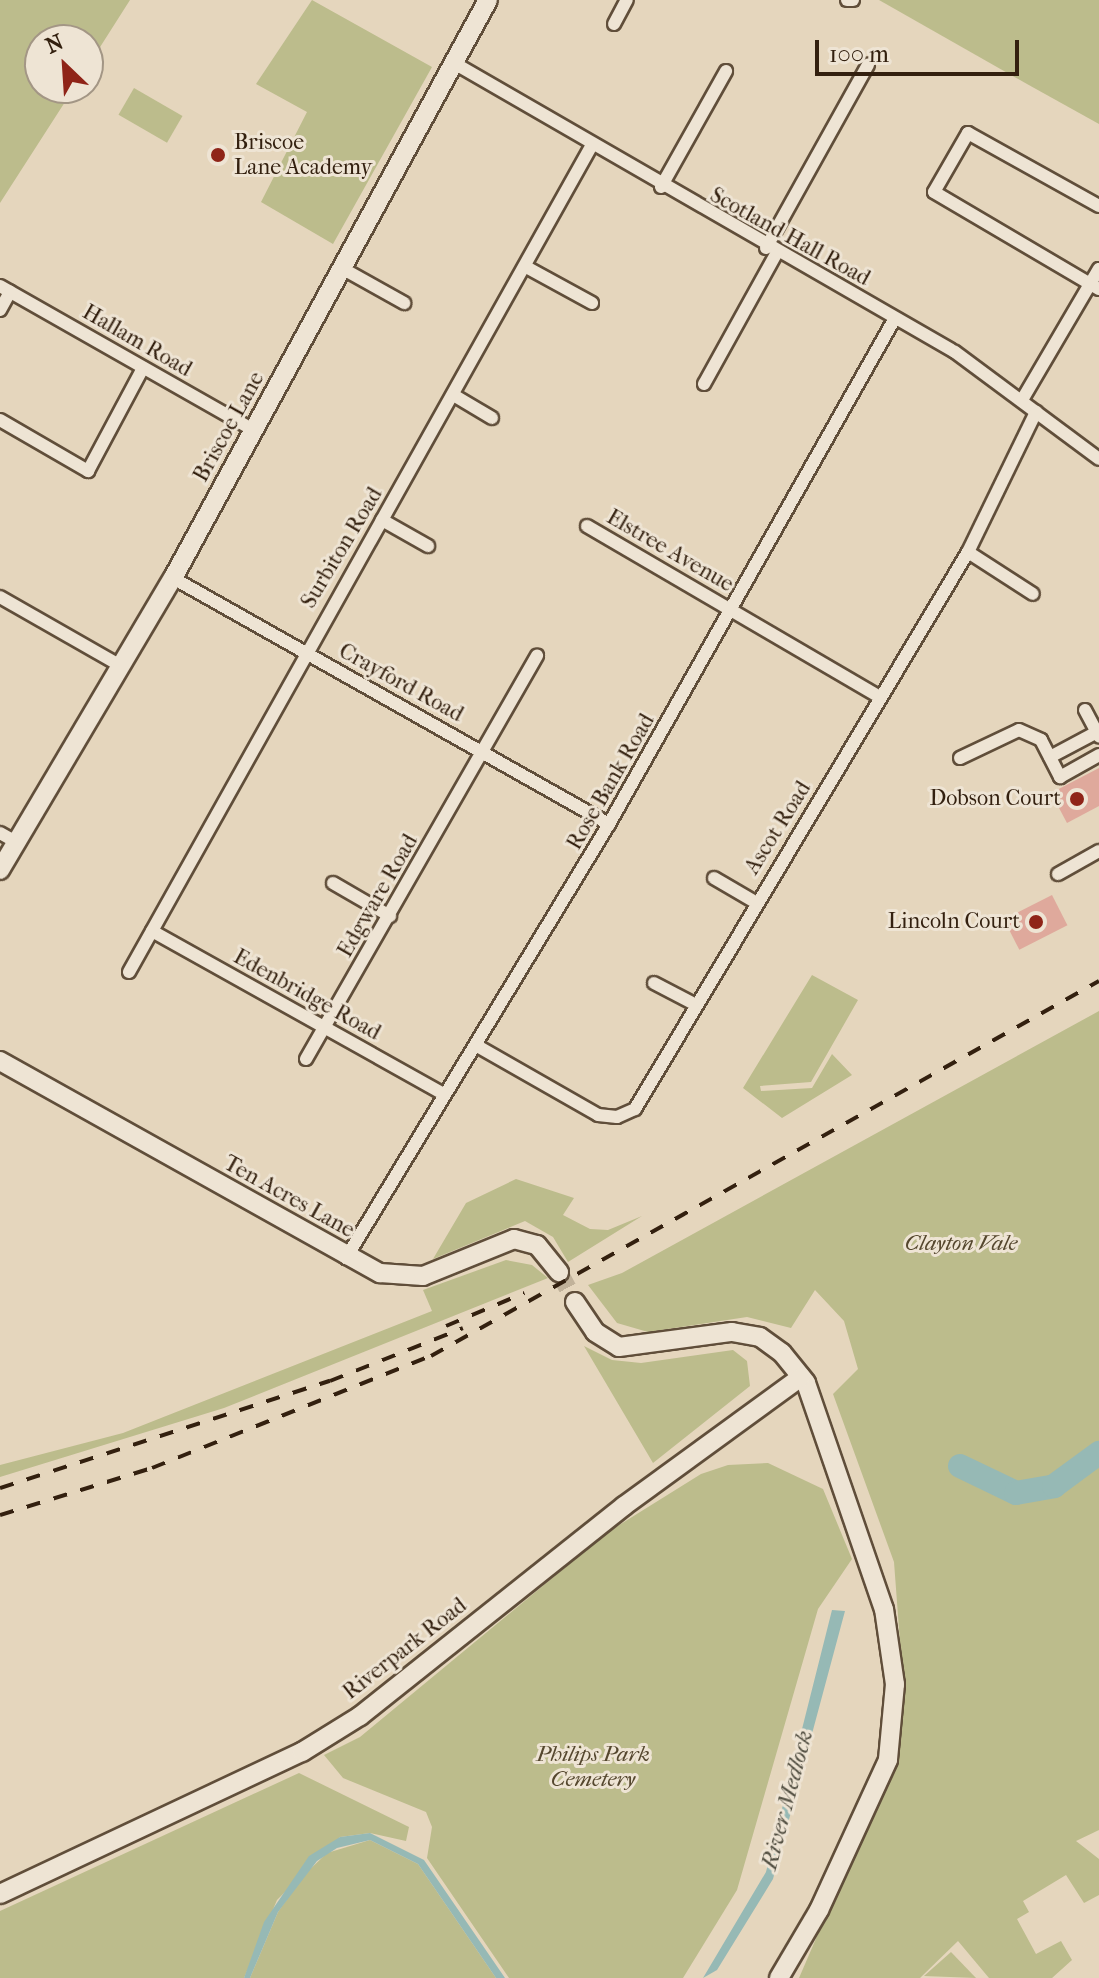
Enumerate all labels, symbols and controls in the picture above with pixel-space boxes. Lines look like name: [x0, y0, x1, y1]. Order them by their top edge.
north arrow: [24, 24, 104, 104]
scale bar: [819, 24, 1023, 74]
text: N: [42, 29, 68, 59]
text: 100 m: [829, 40, 889, 68]
place label: Briscoe Lane Academy: [234, 129, 372, 180]
marker: Briscoe Lane Academy: [209, 146, 227, 164]
street label: Scotland Hall Road: [705, 182, 875, 292]
street label: Hallam Road: [78, 299, 196, 383]
street label: Briscoe Lane: [188, 367, 270, 487]
street label: Surbiton Road: [296, 483, 388, 613]
street label: Elstree Avenue: [602, 504, 738, 598]
street label: Crayford Road: [334, 638, 468, 728]
street label: Rose Bank Road: [561, 709, 661, 855]
street label: Ascot Road: [739, 777, 817, 879]
place label: Dobson Court: [929, 786, 1061, 812]
marker: Dobson Court: [1068, 790, 1086, 808]
street label: Edgware Road: [332, 830, 424, 962]
place label: Lincoln Court: [888, 909, 1020, 935]
marker: Lincoln Court: [1027, 913, 1045, 931]
street label: Edenbridge Road: [229, 944, 385, 1046]
street label: Ten Acres Lane: [219, 1150, 359, 1244]
park label: Clayton Vale: [905, 1231, 1017, 1257]
street label: Riverpark Road: [338, 1592, 472, 1706]
water label: River Medlock: [755, 1727, 819, 1873]
park label: Philips Park Cemetery: [536, 1741, 650, 1792]

